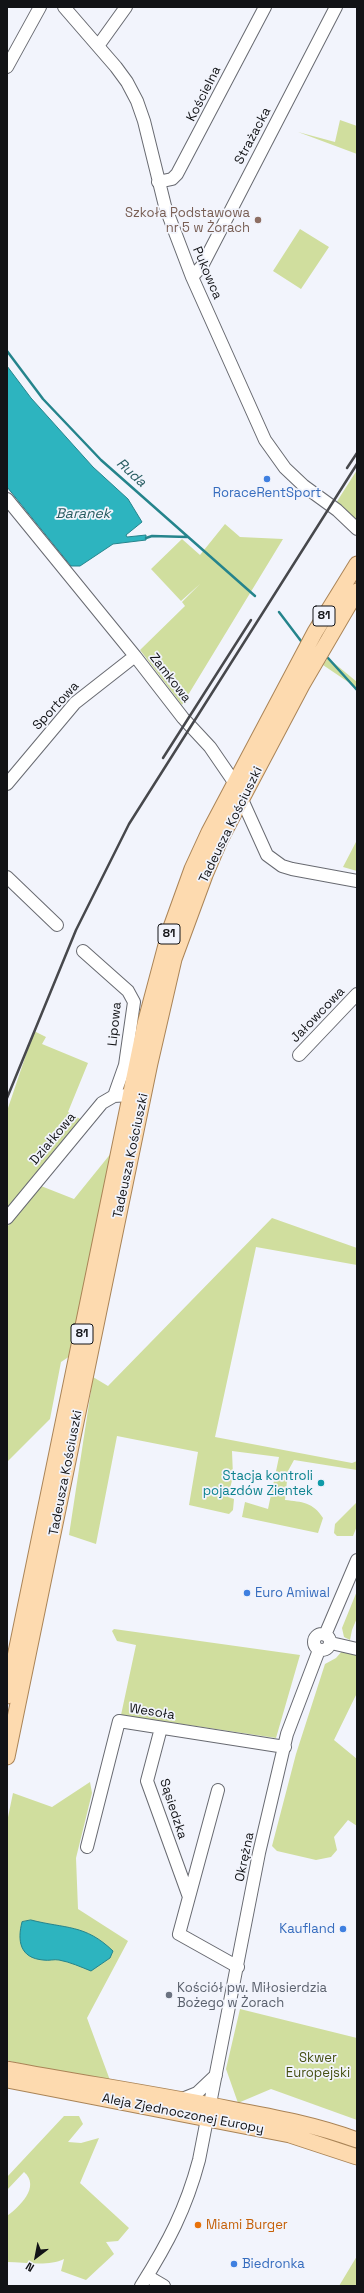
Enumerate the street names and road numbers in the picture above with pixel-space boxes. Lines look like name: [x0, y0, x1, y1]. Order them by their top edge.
street label: Kościelna: [183, 64, 225, 124]
street label: Strażacka: [232, 105, 274, 167]
street label: Pukowca: [189, 244, 225, 302]
road number: 81: [313, 606, 335, 626]
street label: Zamkowa: [146, 650, 194, 706]
street label: Sportowa: [30, 678, 82, 734]
street label: Tadeusza Kościuszki: [196, 764, 266, 886]
road number: 81: [158, 924, 180, 944]
street label: Jałowcowa: [288, 984, 348, 1046]
street label: Lipowa: [105, 1001, 125, 1047]
street label: Tadeusza Kościuszki: [110, 1092, 152, 1220]
street label: Działkowa: [27, 1110, 79, 1168]
road number: 81: [71, 1324, 93, 1344]
street label: Tadeusza Kościuszki: [46, 1409, 86, 1537]
street label: Wesoła: [128, 1701, 176, 1723]
street label: Sąsiedzka: [156, 1777, 190, 1841]
street label: Okrężna: [232, 1831, 258, 1883]
street label: Aleja Zjednoczonej Europy: [101, 2091, 265, 2137]

